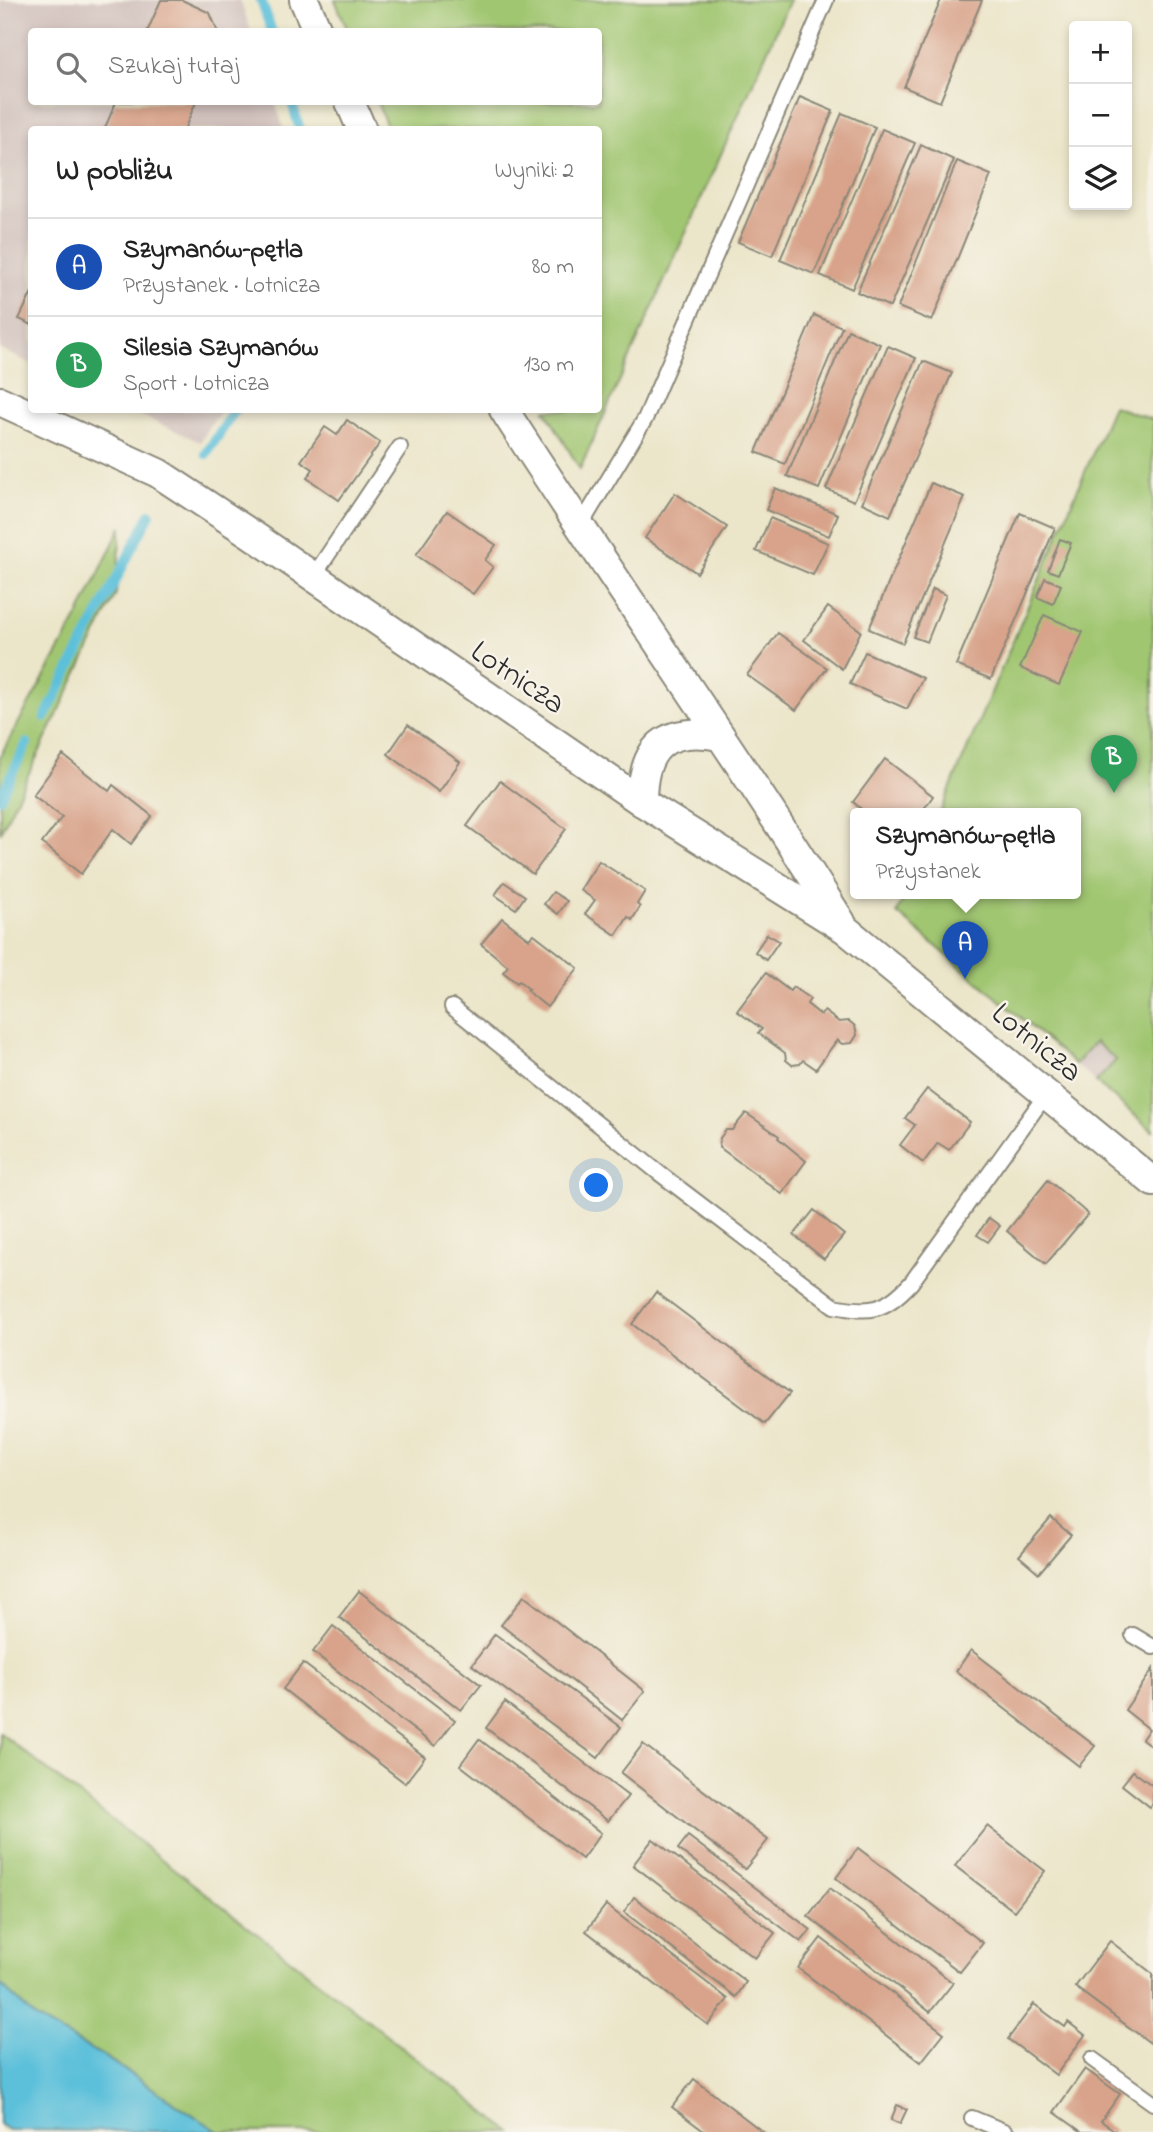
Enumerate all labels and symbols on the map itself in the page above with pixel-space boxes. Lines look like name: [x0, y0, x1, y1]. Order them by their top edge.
street label: Lotnicza: [460, 630, 574, 728]
pin: B: [1091, 735, 1137, 793]
pin: A: [942, 921, 988, 979]
street label: Lotnicza: [980, 992, 1092, 1095]
your location: [579, 1168, 613, 1202]

